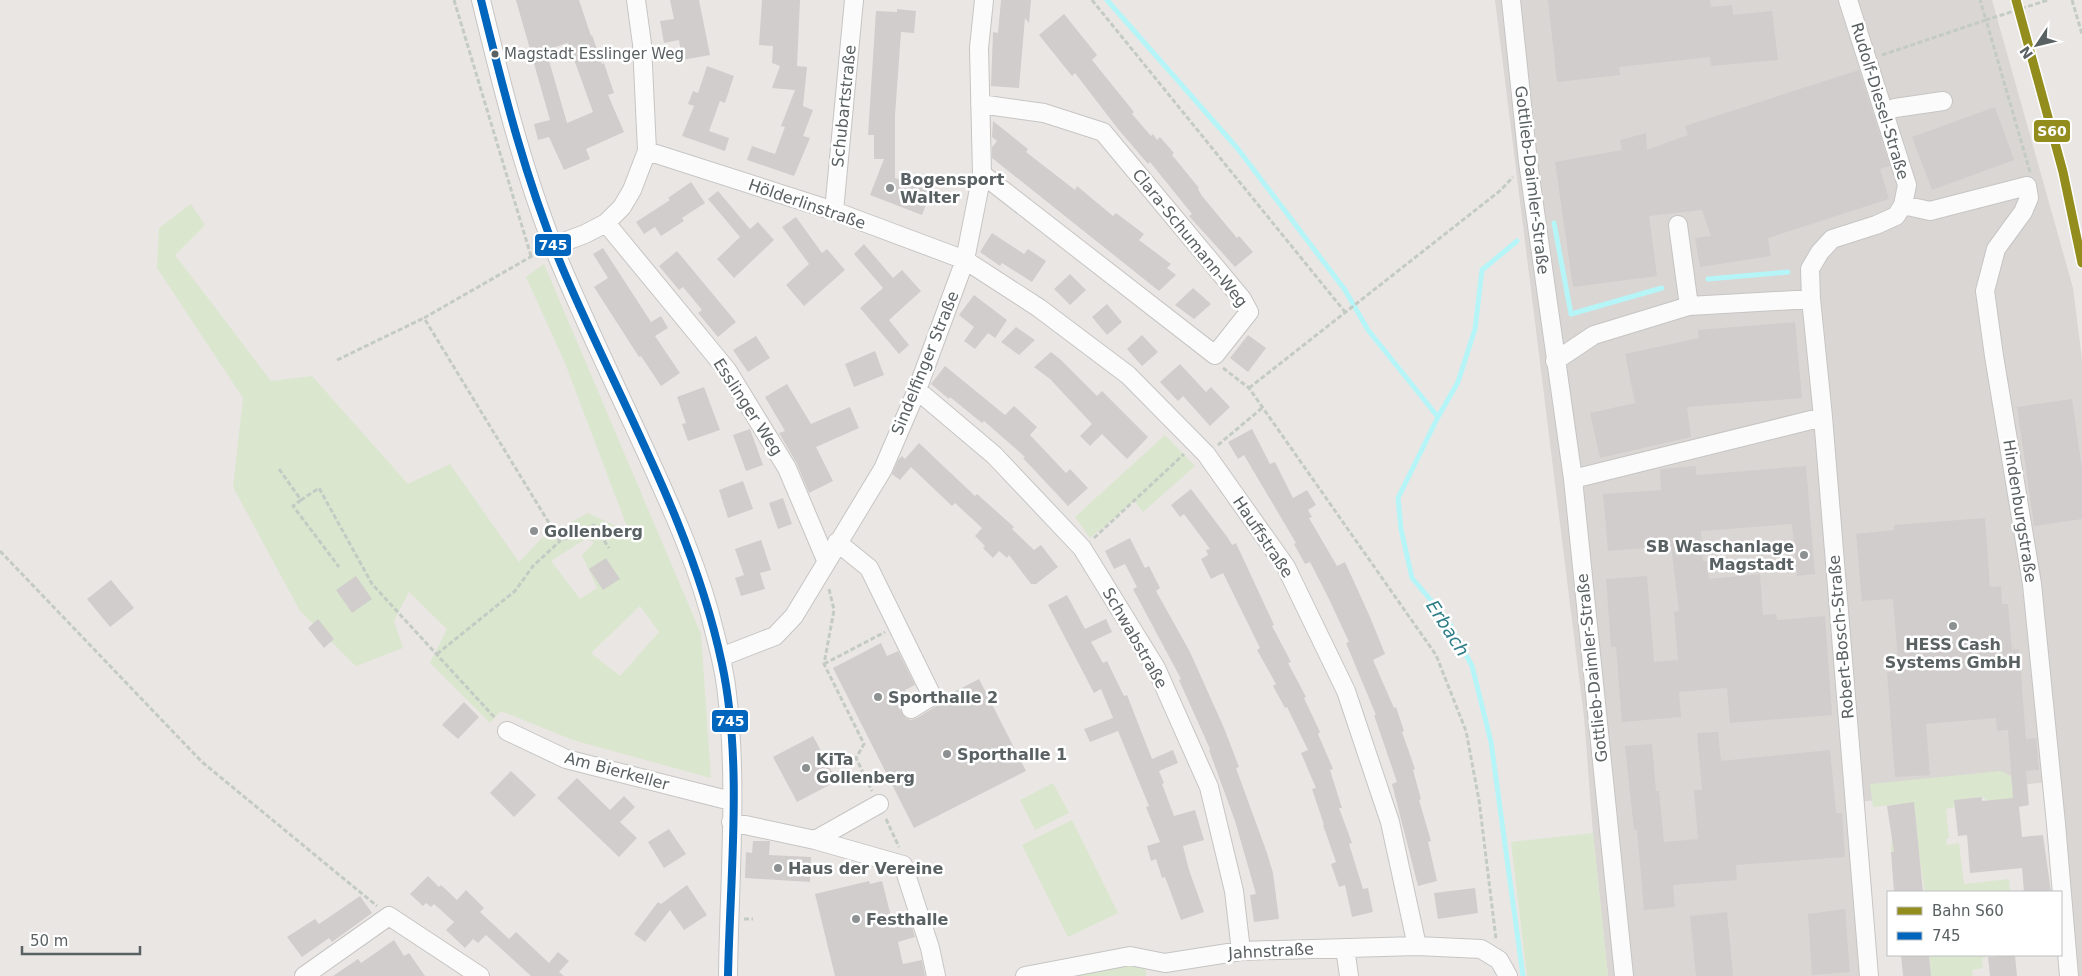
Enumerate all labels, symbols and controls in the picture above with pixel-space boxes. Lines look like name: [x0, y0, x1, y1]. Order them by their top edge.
street label: Rudolf-Diesel-Straße: [1847, 20, 1913, 182]
north arrow: [2012, 20, 2062, 70]
text: N: [2016, 43, 2036, 62]
street label: Schubartstraße: [828, 44, 860, 168]
place label: Magstadt Esslinger Weg: [504, 45, 684, 63]
marker: Magstadt Esslinger Weg: [490, 49, 500, 59]
street label: Gottlieb-Daimler-Straße: [1511, 85, 1553, 275]
line badge: S60: [2033, 119, 2071, 143]
text: S60: [2037, 123, 2067, 139]
street label: Clara-Schumann-Weg: [1128, 165, 1252, 311]
place label: Bogensport Walter: [900, 170, 1005, 207]
street label: Hölderlinstraße: [746, 175, 868, 233]
marker: Bogensport Walter: [884, 182, 896, 194]
line badge: 745: [534, 233, 572, 257]
text: 745: [538, 237, 568, 253]
street label: Sindelfinger Straße: [887, 288, 963, 438]
street label: Esslinger Weg: [709, 355, 787, 459]
street label: Hindenburgstraße: [1999, 438, 2041, 584]
street label: Hauffstraße: [1229, 493, 1297, 581]
place label: Gollenberg: [544, 522, 643, 541]
marker: Gollenberg: [528, 525, 540, 537]
place label: SB Waschanlage Magstadt: [1646, 537, 1794, 574]
marker: SB Waschanlage Magstadt: [1798, 549, 1810, 561]
street label: Robert-Bosch-Straße: [1824, 554, 1858, 720]
street label: Gottlieb-Daimler-Straße: [1573, 573, 1611, 763]
street label: Schwabstraße: [1099, 584, 1171, 692]
water label: Erbach: [1422, 596, 1474, 660]
marker: HESS Cash Systems GmbH: [1947, 620, 1959, 632]
place label: HESS Cash Systems GmbH: [1885, 635, 2021, 672]
place label: Sporthalle 2: [888, 688, 998, 707]
marker: Sporthalle 2: [872, 691, 884, 703]
line badge: 745: [711, 709, 749, 733]
text: 745: [715, 713, 745, 729]
place label: Sporthalle 1: [957, 745, 1067, 764]
street label: Am Bierkeller: [563, 748, 672, 794]
marker: Sporthalle 1: [941, 748, 953, 760]
place label: KiTa Gollenberg: [816, 750, 915, 787]
marker: KiTa Gollenberg: [800, 762, 812, 774]
place label: Haus der Vereine: [788, 859, 943, 878]
marker: Haus der Vereine: [772, 862, 784, 874]
legend: [1887, 891, 2062, 956]
text: Bahn S60: [1932, 902, 2004, 920]
place label: Festhalle: [866, 910, 948, 929]
marker: Festhalle: [850, 913, 862, 925]
scale bar: [22, 924, 140, 956]
text: 745: [1932, 927, 1961, 945]
text: 50 m: [30, 932, 68, 950]
street label: Jahnstraße: [1227, 939, 1314, 963]

